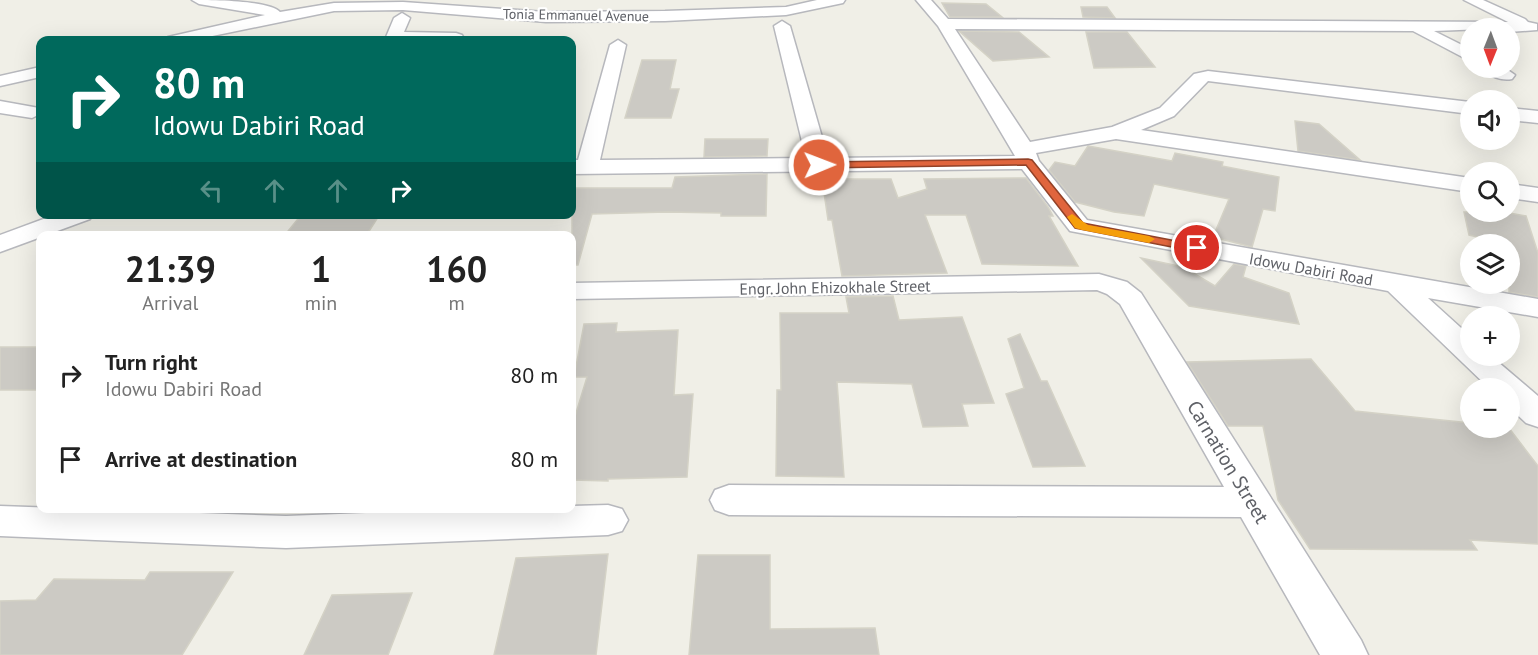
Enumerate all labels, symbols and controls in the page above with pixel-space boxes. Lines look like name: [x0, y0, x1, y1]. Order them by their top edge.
street label: Tonia Emmanuel Avenue: [503, 5, 649, 25]
north arrow: [1460, 18, 1520, 78]
map controls: [1460, 18, 1520, 438]
text: 80 m: [153, 55, 245, 110]
icon: right: [54, 60, 132, 138]
button: sound: [1460, 90, 1520, 150]
text: Idowu Dabiri Road: [153, 108, 365, 142]
position arrow: [787, 133, 851, 197]
button: search: [1460, 162, 1520, 222]
icon: left: [195, 174, 228, 207]
icon: ahead: [258, 174, 291, 207]
icon: ahead: [321, 174, 354, 207]
icon: right: [384, 174, 417, 207]
pin: [1171, 222, 1222, 273]
icon: arrive: [1180, 231, 1213, 264]
button: layers: [1460, 234, 1520, 294]
text: 21:39: [125, 245, 216, 292]
text: 1: [311, 245, 331, 292]
text: 160: [426, 245, 487, 292]
street label: Idowu Dabiri Road: [1247, 248, 1375, 290]
street label: Engr. John Ehizokhale Street: [739, 275, 931, 299]
text: Arrival: [142, 290, 198, 316]
text: min: [305, 290, 337, 316]
text: m: [449, 290, 465, 316]
button: +: [1460, 306, 1520, 366]
text: Turn right: [105, 348, 197, 376]
icon: right: [54, 359, 87, 392]
text: 80 m: [510, 361, 558, 389]
text: Idowu Dabiri Road: [105, 376, 262, 402]
button: −: [1460, 378, 1520, 438]
street label: Carnation Street: [1181, 396, 1275, 528]
icon: arrive: [54, 443, 87, 476]
text: Arrive at destination: [105, 445, 297, 473]
text: 80 m: [510, 445, 558, 473]

